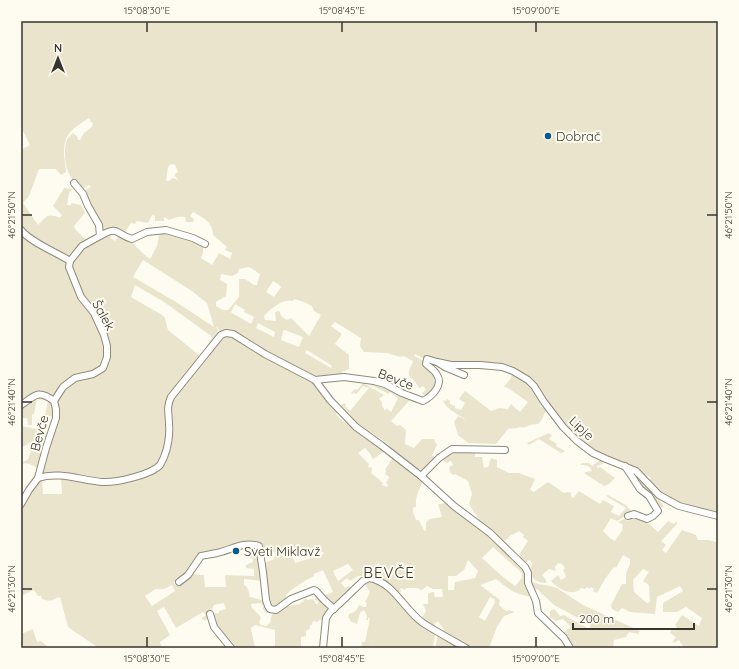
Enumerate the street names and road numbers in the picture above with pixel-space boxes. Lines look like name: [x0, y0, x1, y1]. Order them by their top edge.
street label: Šalek: [89, 297, 119, 333]
street label: Bevče: [376, 365, 416, 393]
street label: Lipje: [566, 412, 598, 444]
street label: Bevče: [27, 413, 51, 453]

